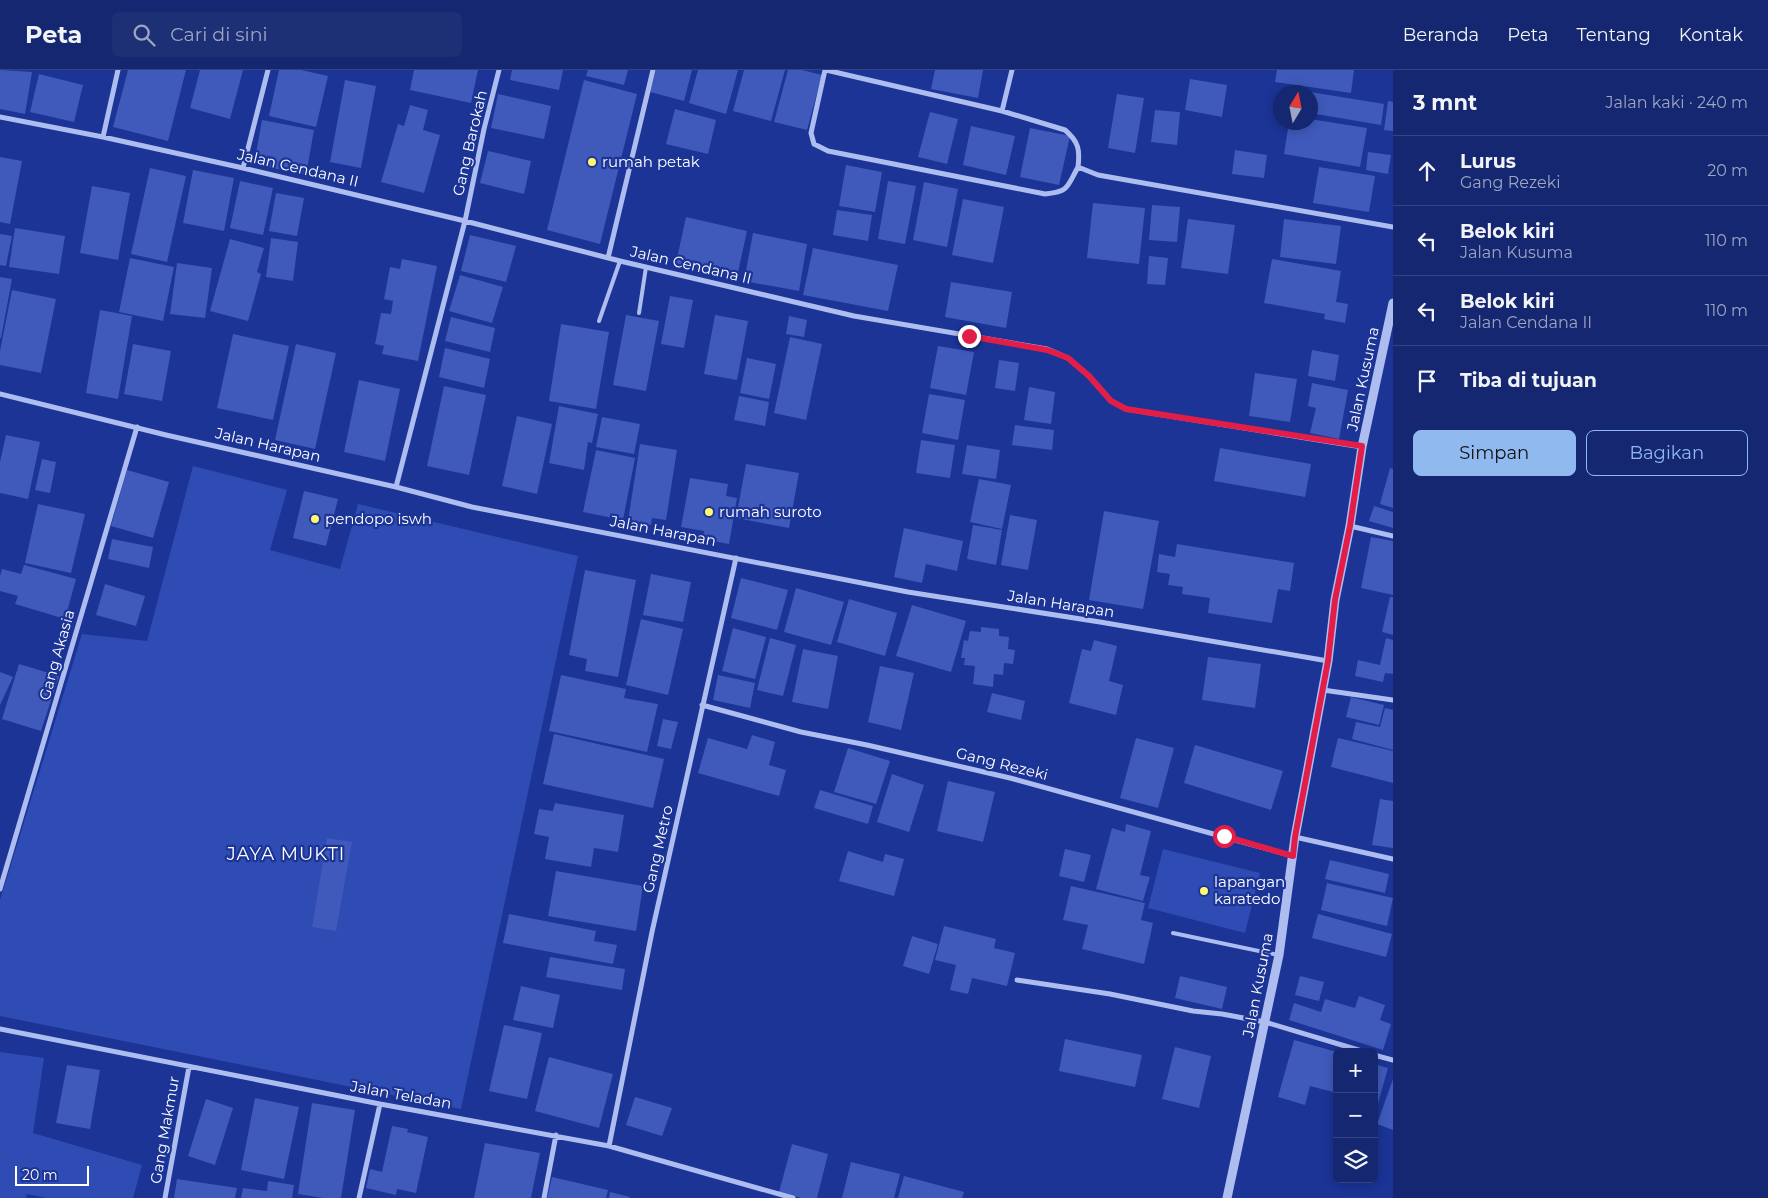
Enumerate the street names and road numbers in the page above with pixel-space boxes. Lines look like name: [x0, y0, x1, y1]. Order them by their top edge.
street label: Gang Barokah: [448, 88, 491, 198]
street label: Jalan Cendana II: [235, 144, 361, 191]
street label: Jalan Cendana II: [628, 241, 754, 288]
street label: Jalan Kusuma: [1342, 325, 1383, 434]
street label: Jalan Harapan: [213, 423, 323, 466]
street label: Jalan Harapan: [607, 511, 718, 550]
street label: Jalan Harapan: [1005, 586, 1116, 621]
street label: Gang Akasia: [35, 607, 79, 702]
street label: Gang Rezeki: [954, 743, 1050, 784]
street label: Gang Metro: [638, 803, 677, 895]
street label: Jalan Kusuma: [1238, 931, 1277, 1040]
street label: Gang Makmur: [146, 1075, 183, 1185]
street label: Jalan Teladan: [348, 1076, 453, 1113]

